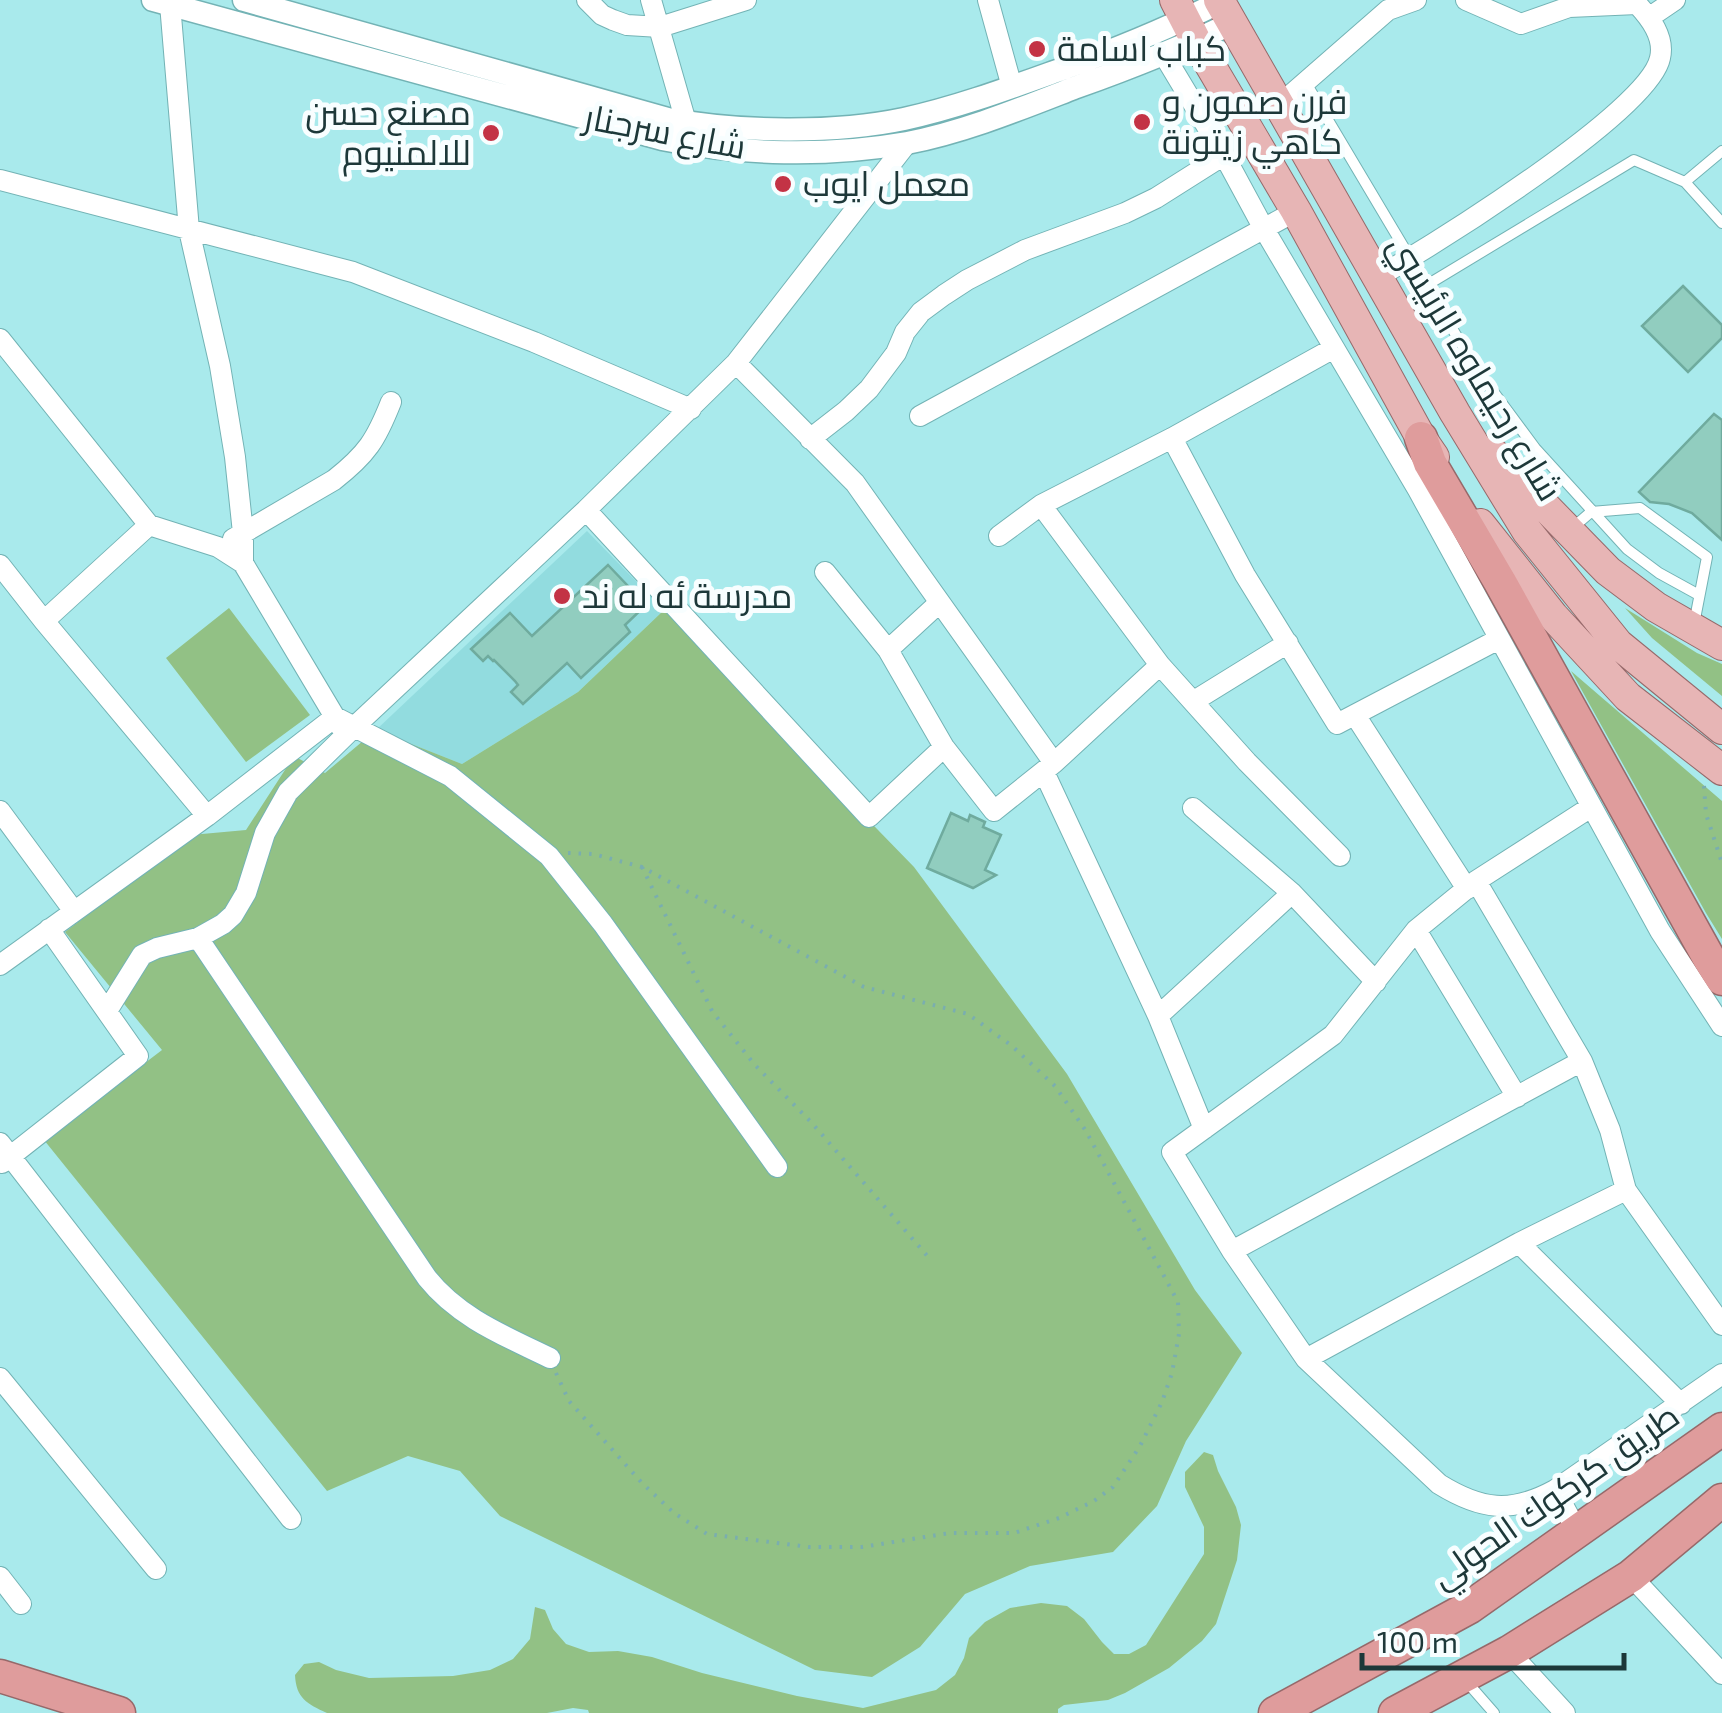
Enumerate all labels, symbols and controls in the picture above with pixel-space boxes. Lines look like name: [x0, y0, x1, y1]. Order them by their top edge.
place label: كباب اسامة: [1057, 26, 1226, 68]
marker: كباب اسامة: [1026, 38, 1048, 60]
place label: فرن صمون و كاهي زيتونة: [1162, 79, 1348, 169]
place label: مصنع حسن للالمنيوم: [305, 90, 471, 177]
street label: شارع سرجنار: [578, 93, 750, 170]
marker: فرن صمون و كاهي زيتونة: [1131, 111, 1153, 133]
marker: مصنع حسن للالمنيوم: [480, 122, 502, 144]
place label: معمل ايوب: [803, 161, 970, 205]
marker: معمل ايوب: [772, 173, 794, 195]
street label: شارع رحيماوه الرئيسي: [1375, 226, 1573, 511]
place label: مدرسة ئه له ند: [582, 573, 793, 616]
marker: مدرسة ئه له ند: [551, 585, 573, 607]
street label: طريق كركوك الحولي: [1422, 1393, 1691, 1602]
scale bar: [1362, 1608, 1624, 1670]
text: 100 m: [1377, 1623, 1458, 1659]

